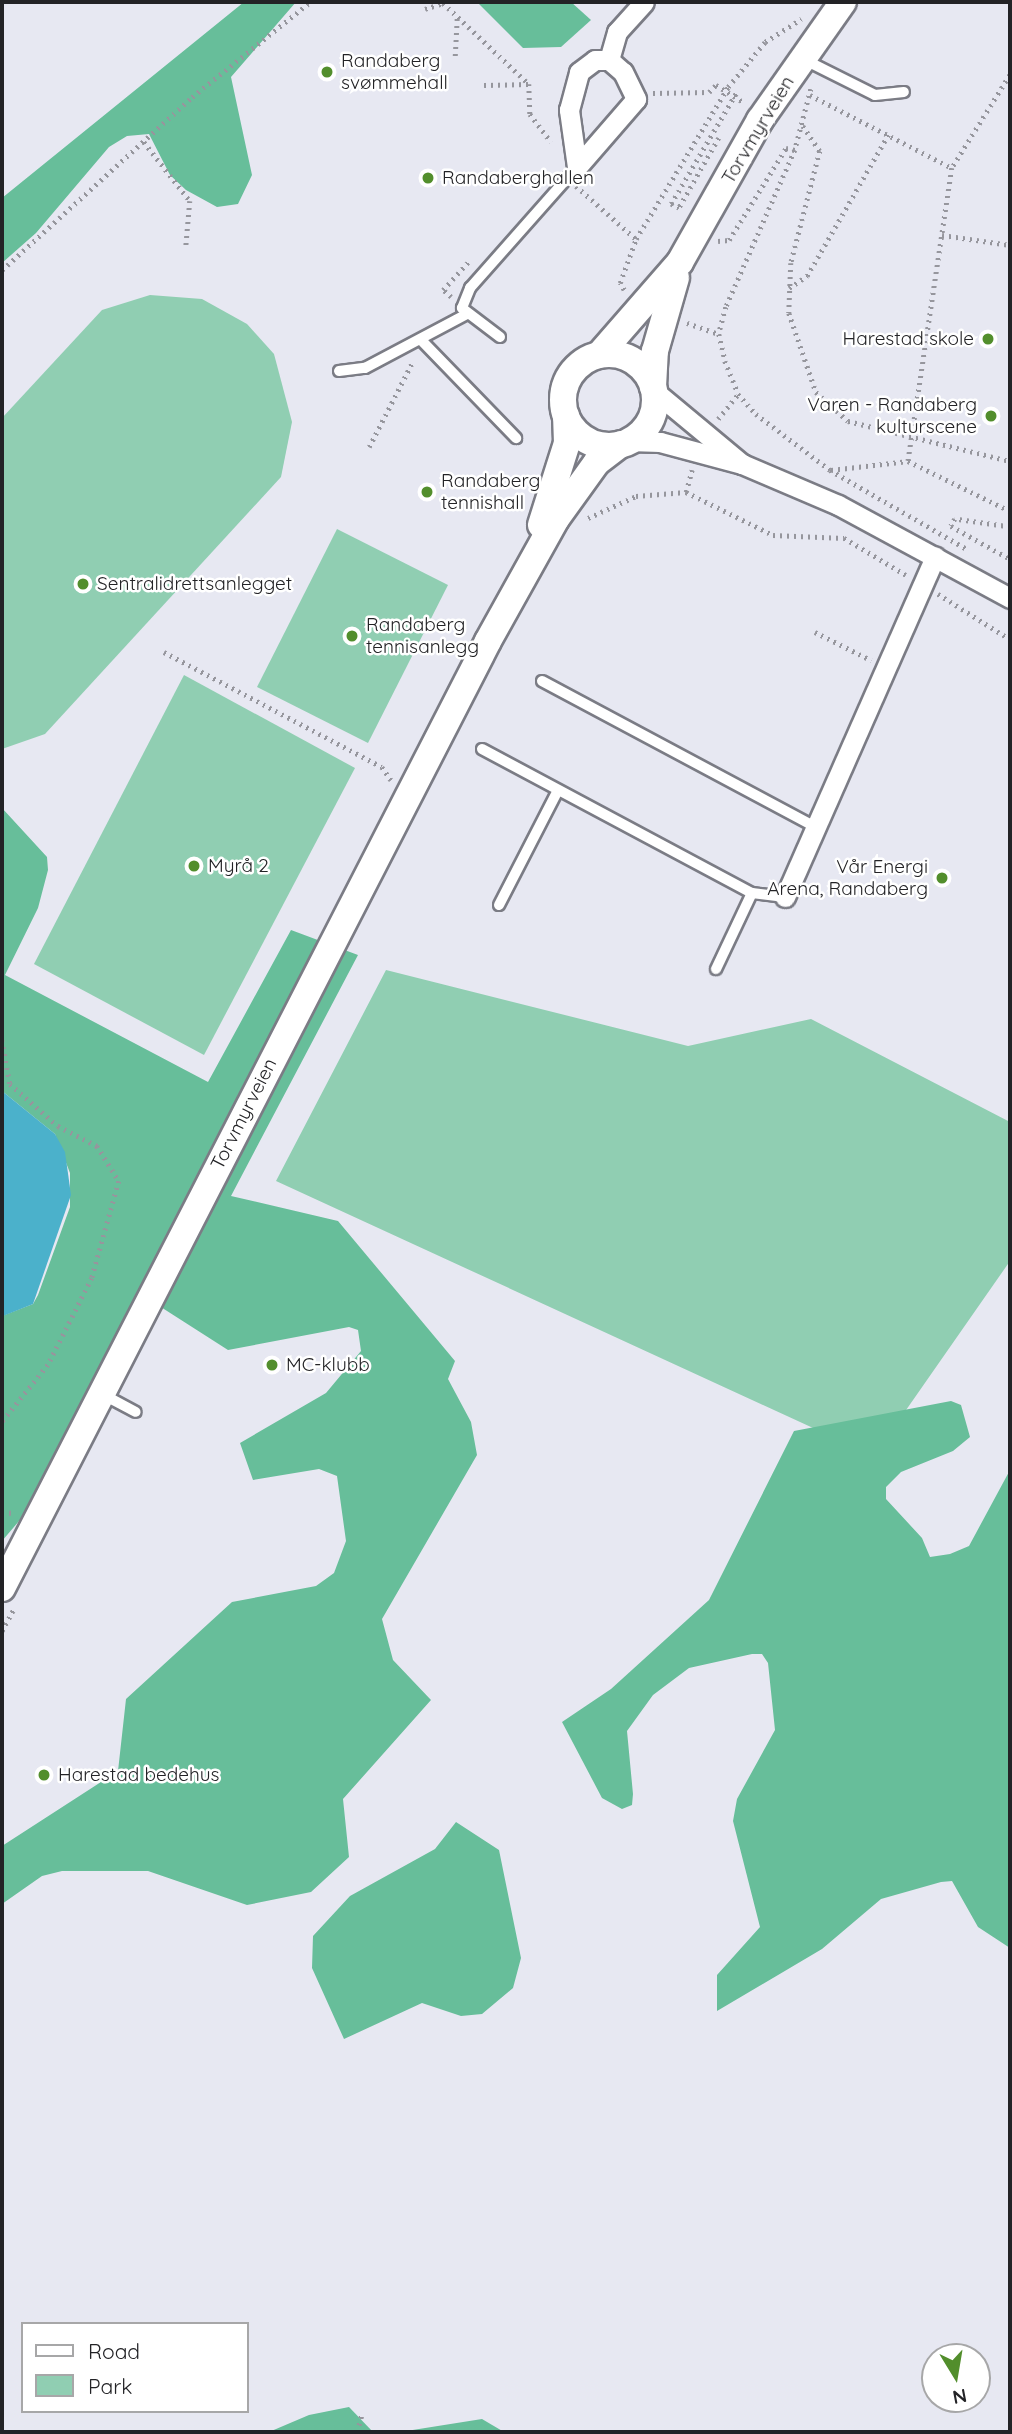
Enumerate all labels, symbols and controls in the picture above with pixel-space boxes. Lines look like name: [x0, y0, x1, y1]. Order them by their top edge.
place label: Randaberg svømmehall: [341, 50, 448, 94]
marker: Randaberg svømmehall: [319, 64, 335, 80]
street label: Torvmyrveien: [717, 72, 799, 188]
place label: Randaberghallen: [442, 167, 594, 189]
marker: Randaberghallen: [420, 170, 436, 186]
place label: Harestad skole: [843, 328, 974, 350]
marker: Harestad skole: [980, 331, 996, 347]
place label: Varen - Randaberg kulturscene: [807, 394, 977, 438]
marker: Varen - Randaberg kulturscene: [983, 408, 999, 424]
place label: Randaberg tennishall: [441, 470, 540, 514]
marker: Randaberg tennishall: [419, 484, 435, 500]
place label: Sentralidrettsanlegget: [97, 573, 292, 595]
marker: Sentralidrettsanlegget: [75, 576, 91, 592]
place label: Randaberg tennisanlegg: [366, 614, 479, 658]
marker: Randaberg tennisanlegg: [344, 628, 360, 644]
place label: Myrå 2: [208, 855, 269, 877]
place label: Vår Energi Arena, Randaberg: [767, 856, 928, 900]
marker: Myrå 2: [186, 858, 202, 874]
marker: Vår Energi Arena, Randaberg: [934, 870, 950, 886]
street label: Torvmyrveien: [206, 1055, 282, 1173]
place label: MC-klubb: [286, 1354, 370, 1376]
marker: MC-klubb: [264, 1357, 280, 1373]
place label: Harestad bedehus: [58, 1764, 219, 1786]
marker: Harestad bedehus: [36, 1767, 52, 1783]
legend: [21, 2322, 248, 2413]
text: Road: [88, 2338, 140, 2364]
north arrow: [921, 2343, 991, 2413]
text: Park: [88, 2373, 132, 2399]
text: N: [950, 2384, 969, 2410]

